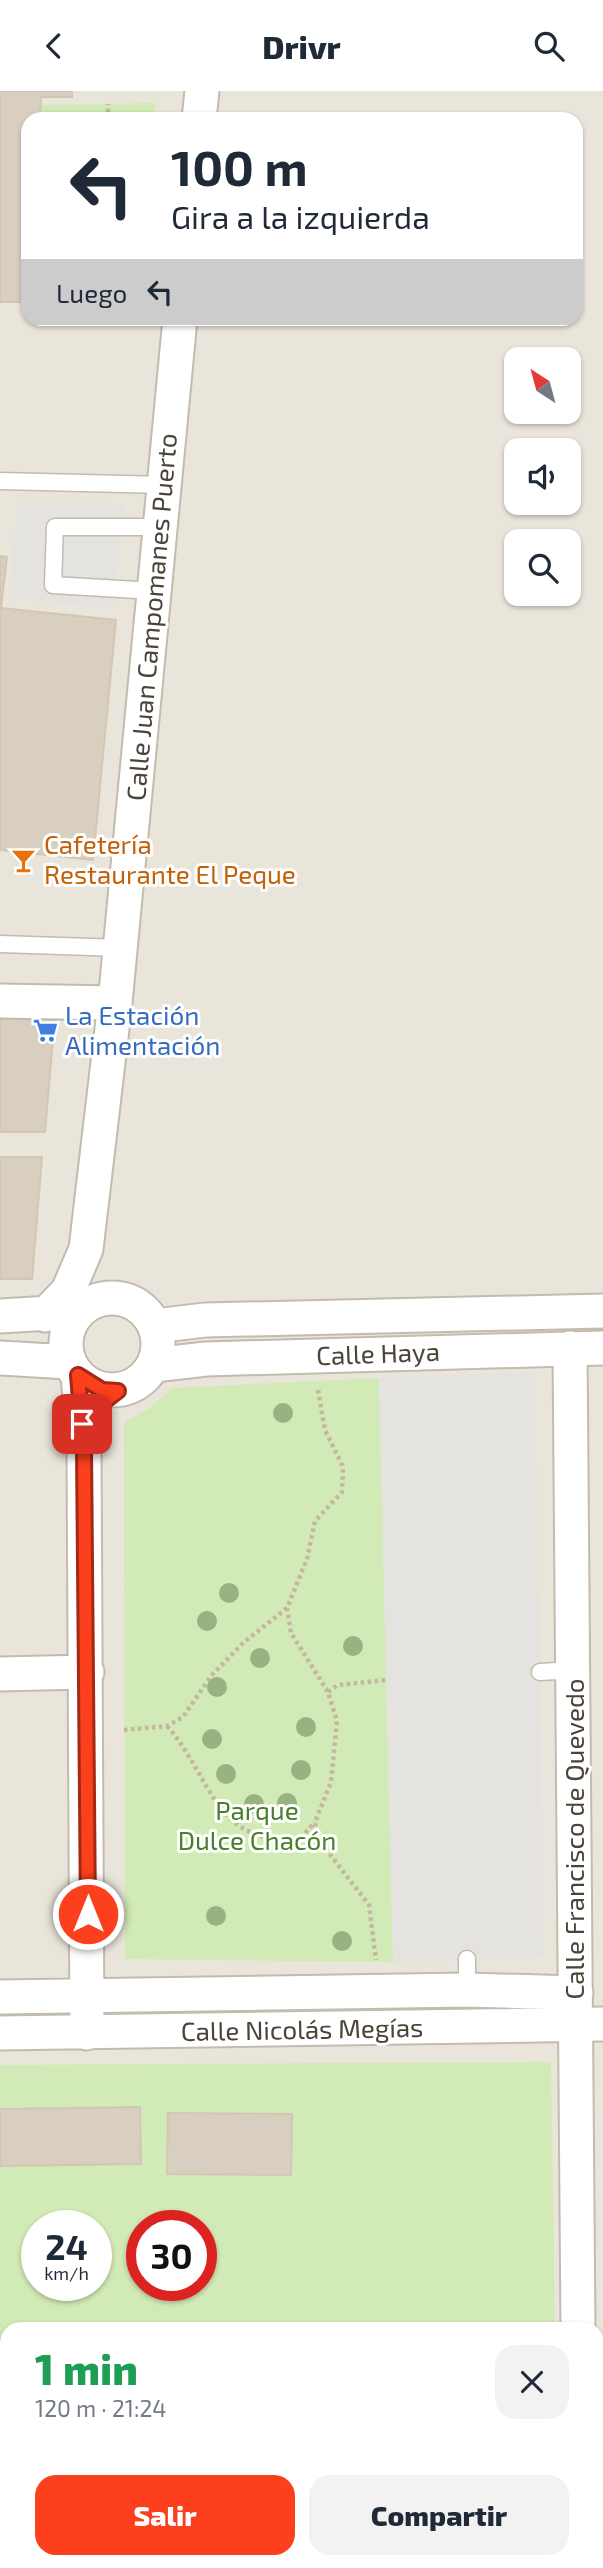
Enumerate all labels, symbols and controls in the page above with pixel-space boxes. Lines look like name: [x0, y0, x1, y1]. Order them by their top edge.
icon: back: [35, 27, 73, 65]
text: Drivr: [262, 27, 341, 65]
icon: search: [530, 27, 568, 65]
text: 100 m: [171, 137, 308, 196]
icon: left: [56, 140, 147, 231]
text: Gira a la izquierda: [171, 197, 430, 235]
icon: left: [141, 273, 179, 311]
text: Luego: [56, 277, 127, 308]
north arrow: [504, 347, 581, 423]
map controls: [504, 347, 581, 606]
street label: Calle Juan Campomanes Puerto: [119, 432, 182, 802]
button: sound: [504, 438, 581, 515]
button: search: [504, 529, 581, 606]
place label: Cafetería Restaurante El Peque: [44, 828, 296, 889]
bar icon: Cafetería Restaurante El Peque: [10, 846, 38, 874]
place label: La Estación Alimentación: [65, 999, 220, 1060]
supermarket icon: La Estación Alimentación: [31, 1017, 59, 1045]
street label: Calle Haya: [316, 1335, 440, 1370]
pin: [52, 1394, 112, 1454]
icon: arrive: [63, 1405, 101, 1443]
street label: Calle Francisco de Quevedo: [558, 1678, 589, 2000]
park label: Parque Dulce Chacón: [178, 1794, 336, 1855]
position arrow: [51, 1877, 125, 1951]
street label: Calle Nicolás Megías: [180, 2011, 424, 2046]
speed limit sign: 30: [126, 2210, 217, 2301]
text: 24: [45, 2225, 88, 2267]
text: km/h: [44, 2262, 89, 2284]
text: 1 min: [35, 2343, 138, 2393]
button: close: [495, 2345, 569, 2419]
text: 120 m · 21:24: [35, 2394, 167, 2422]
button: Salir: [35, 2475, 295, 2555]
button: Compartir: [309, 2475, 569, 2555]

